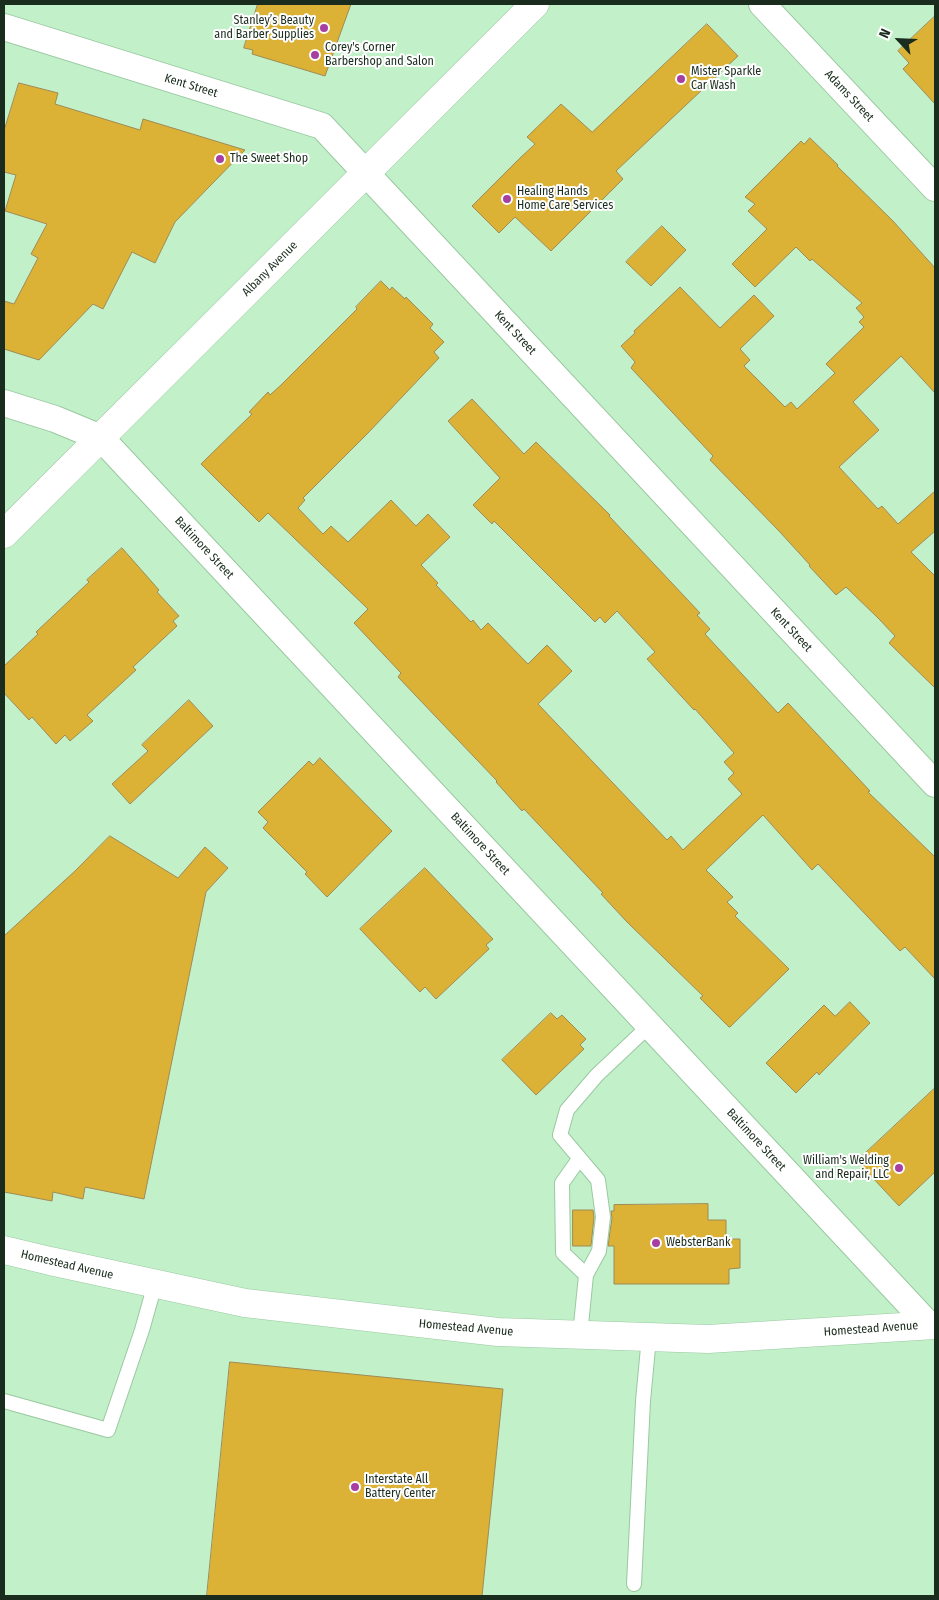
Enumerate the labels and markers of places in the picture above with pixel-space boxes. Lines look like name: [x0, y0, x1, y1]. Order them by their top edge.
place label: Stanley’s Beauty and Barber Supplies: [214, 14, 314, 42]
marker: Stanley’s Beauty and Barber Supplies: [318, 22, 330, 34]
place label: Corey's Corner Barbershop and Salon: [325, 41, 434, 69]
marker: Corey's Corner Barbershop and Salon: [309, 49, 321, 61]
place label: Mister Sparkle Car Wash: [691, 65, 761, 93]
marker: Mister Sparkle Car Wash: [675, 73, 687, 85]
place label: The Sweet Shop: [230, 152, 308, 166]
marker: The Sweet Shop: [214, 153, 226, 165]
place label: Healing Hands Home Care Services: [517, 185, 613, 213]
marker: Healing Hands Home Care Services: [501, 193, 513, 205]
place label: William's Welding and Repair, LLC: [803, 1154, 889, 1182]
marker: William's Welding and Repair, LLC: [893, 1162, 905, 1174]
place label: WebsterBank: [666, 1236, 731, 1250]
marker: WebsterBank: [650, 1237, 662, 1249]
place label: Interstate All Battery Center: [365, 1473, 435, 1501]
marker: Interstate All Battery Center: [349, 1481, 361, 1493]

